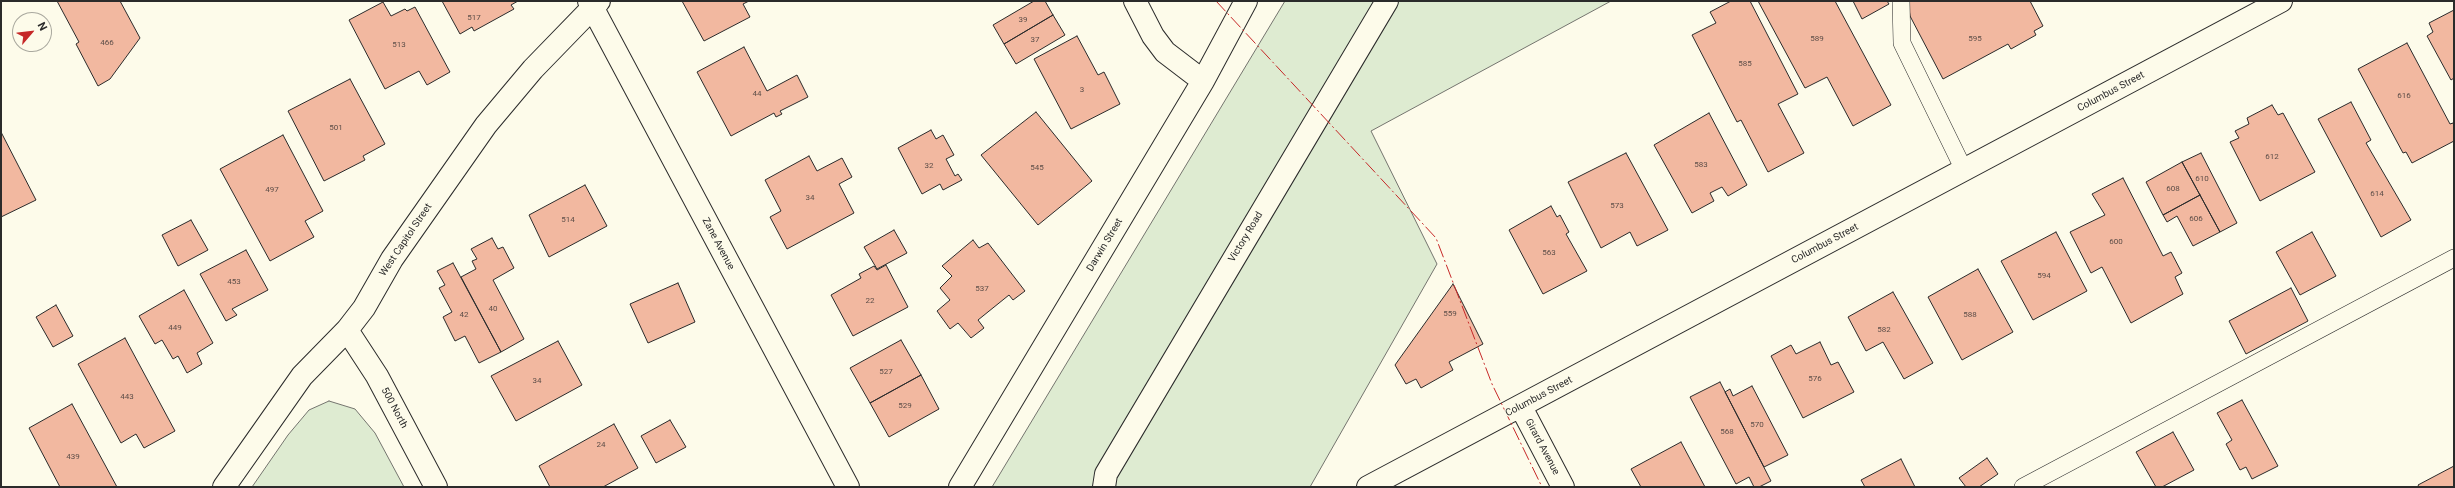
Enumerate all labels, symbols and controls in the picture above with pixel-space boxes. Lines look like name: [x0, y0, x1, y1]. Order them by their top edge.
north arrow: [12, 12, 52, 52]
house number: 517: [467, 13, 481, 23]
house number: 39: [1019, 15, 1027, 25]
text: N: [35, 20, 50, 33]
house number: 589: [1810, 34, 1824, 44]
house number: 595: [1968, 34, 1982, 44]
house number: 37: [1031, 35, 1039, 45]
house number: 466: [100, 38, 114, 48]
house number: 513: [392, 40, 406, 50]
house number: 585: [1738, 59, 1752, 69]
street label: Columbus Street: [2075, 69, 2147, 115]
house number: 3: [1080, 85, 1084, 95]
house number: 44: [753, 89, 761, 99]
house number: 616: [2397, 91, 2411, 101]
house number: 501: [329, 123, 343, 133]
house number: 612: [2265, 152, 2279, 162]
house number: 583: [1694, 160, 1708, 170]
house number: 32: [925, 161, 933, 171]
house number: 545: [1030, 163, 1044, 173]
house number: 610: [2195, 174, 2209, 184]
house number: 608: [2166, 184, 2180, 194]
house number: 497: [265, 185, 279, 195]
house number: 614: [2370, 189, 2384, 199]
house number: 34: [806, 193, 814, 203]
street label: West Capitol Street: [377, 201, 435, 279]
house number: 573: [1610, 201, 1624, 211]
street label: Victory Road: [1226, 210, 1266, 264]
house number: 606: [2189, 214, 2203, 224]
house number: 514: [561, 215, 575, 225]
street label: Zane Avenue: [699, 216, 737, 272]
street label: Darwin Street: [1084, 216, 1126, 274]
street label: Columbus Street: [1789, 221, 1861, 267]
house number: 600: [2109, 237, 2123, 247]
house number: 563: [1542, 248, 1556, 258]
house number: 594: [2037, 271, 2051, 281]
house number: 453: [227, 277, 241, 287]
house number: 537: [975, 284, 989, 294]
house number: 22: [866, 296, 874, 306]
house number: 40: [489, 304, 497, 314]
house number: 559: [1443, 309, 1457, 319]
house number: 42: [460, 310, 468, 320]
house number: 588: [1963, 310, 1977, 320]
house number: 449: [168, 323, 182, 333]
house number: 582: [1877, 325, 1891, 335]
house number: 527: [879, 367, 893, 377]
street label: Columbus Street: [1503, 374, 1575, 420]
house number: 576: [1808, 374, 1822, 384]
house number: 34: [533, 376, 541, 386]
street label: 500 North: [378, 385, 410, 431]
house number: 443: [120, 392, 134, 402]
house number: 529: [898, 401, 912, 411]
street label: Girard Avenue: [1522, 417, 1562, 477]
house number: 570: [1750, 420, 1764, 430]
house number: 568: [1720, 427, 1734, 437]
house number: 24: [597, 440, 605, 450]
house number: 439: [66, 452, 80, 462]

